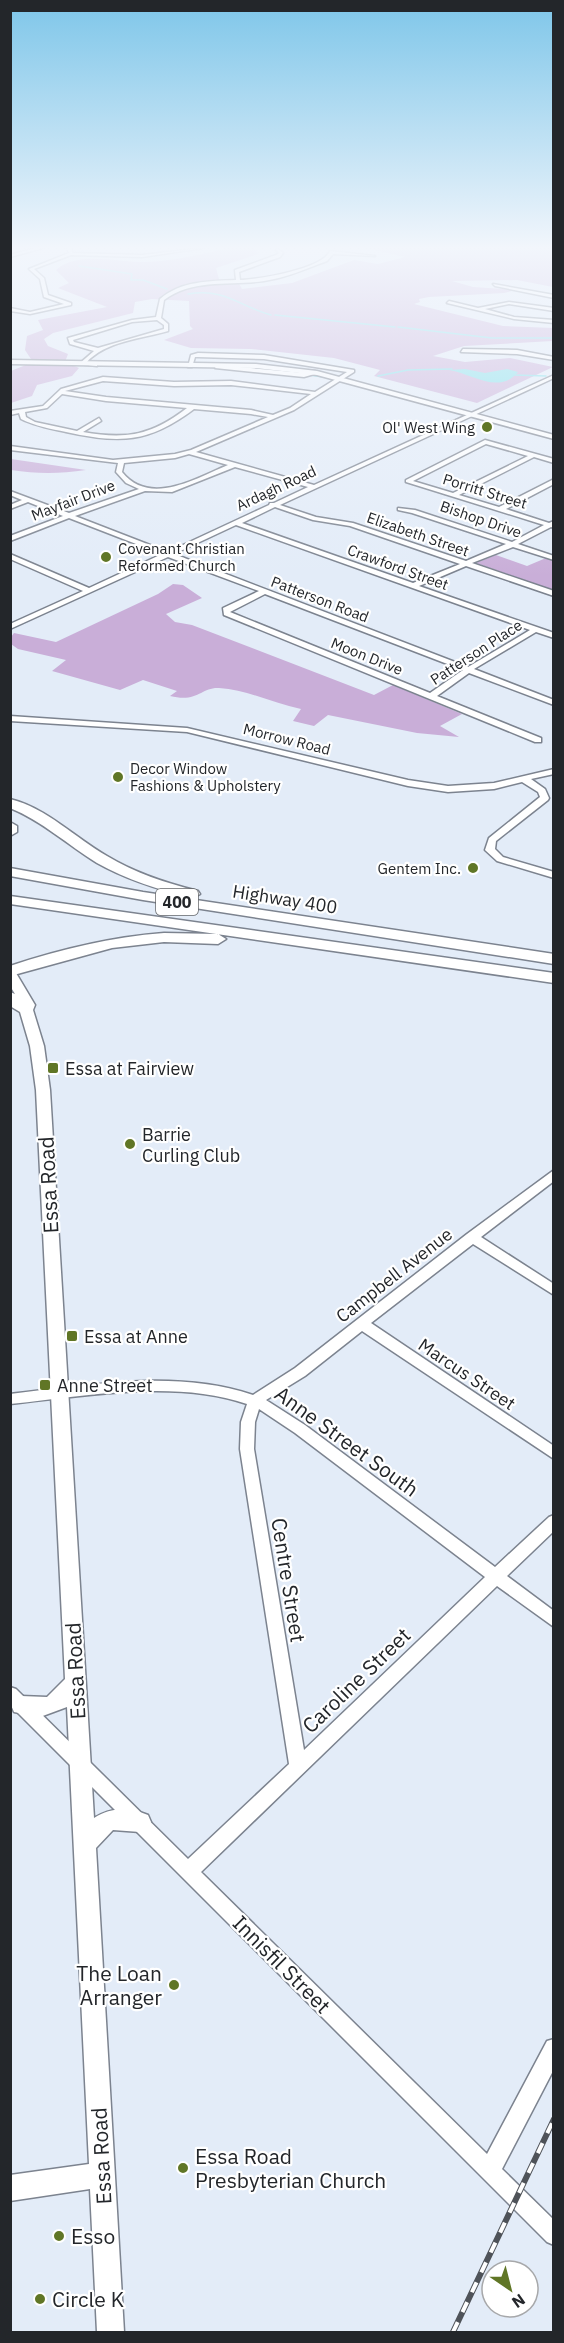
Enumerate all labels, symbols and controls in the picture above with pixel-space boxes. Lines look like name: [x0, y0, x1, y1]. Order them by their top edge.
place label: Ol' West Wing: [382, 418, 475, 437]
marker: Ol' West Wing: [480, 420, 494, 434]
street label: Ardagh Road: [233, 461, 319, 515]
street label: Porritt Street: [441, 469, 529, 513]
street label: Mayfair Drive: [28, 475, 118, 525]
street label: Bishop Drive: [438, 496, 524, 542]
street label: Elizabeth Street: [364, 508, 472, 560]
place label: Covenant Christian Reformed Church: [118, 539, 245, 575]
street label: Crawford Street: [345, 540, 451, 594]
marker: Covenant Christian Reformed Church: [99, 550, 113, 564]
street label: Patterson Road: [268, 572, 372, 626]
street label: Patterson Place: [427, 615, 525, 689]
street label: Moon Drive: [328, 633, 406, 679]
street label: Morrow Road: [241, 719, 333, 759]
place label: Decor Window Fashions & Upholstery: [130, 759, 281, 795]
marker: Decor Window Fashions & Upholstery: [111, 770, 125, 784]
place label: Gentem Inc.: [378, 859, 461, 878]
marker: Gentem Inc.: [466, 861, 480, 875]
street label: Highway 400: [231, 879, 339, 919]
road number: 400: [156, 889, 198, 915]
place label: Essa at Fairview: [65, 1057, 194, 1080]
marker: Essa at Fairview: [46, 1061, 60, 1075]
place label: Barrie Curling Club: [142, 1123, 240, 1167]
street label: Essa Road: [31, 1136, 65, 1234]
marker: Barrie Curling Club: [123, 1137, 137, 1151]
street label: Campbell Avenue: [331, 1222, 457, 1328]
place label: Essa at Anne: [84, 1325, 188, 1348]
marker: Essa at Anne: [65, 1329, 79, 1343]
street label: Marcus Street: [414, 1333, 520, 1415]
place label: Anne Street: [57, 1374, 153, 1397]
marker: Anne Street: [38, 1378, 52, 1392]
street label: Anne Street South: [269, 1379, 425, 1503]
street label: Centre Street: [265, 1516, 313, 1644]
street label: Caroline Street: [296, 1621, 416, 1739]
street label: Essa Road: [58, 1622, 92, 1720]
street label: Innisfil Street: [227, 1909, 337, 2019]
place label: The Loan Arranger: [76, 1959, 162, 2011]
marker: The Loan Arranger: [167, 1978, 181, 1992]
street label: Essa Road: [84, 2107, 118, 2205]
place label: Essa Road Presbyterian Church: [195, 2142, 386, 2194]
marker: Essa Road Presbyterian Church: [176, 2161, 190, 2175]
place label: Esso: [71, 2222, 115, 2250]
marker: Esso: [52, 2229, 66, 2243]
north arrow: [480, 2259, 540, 2319]
place label: Circle K: [52, 2285, 124, 2313]
text: N: [508, 2290, 529, 2313]
marker: Circle K: [33, 2292, 47, 2306]

